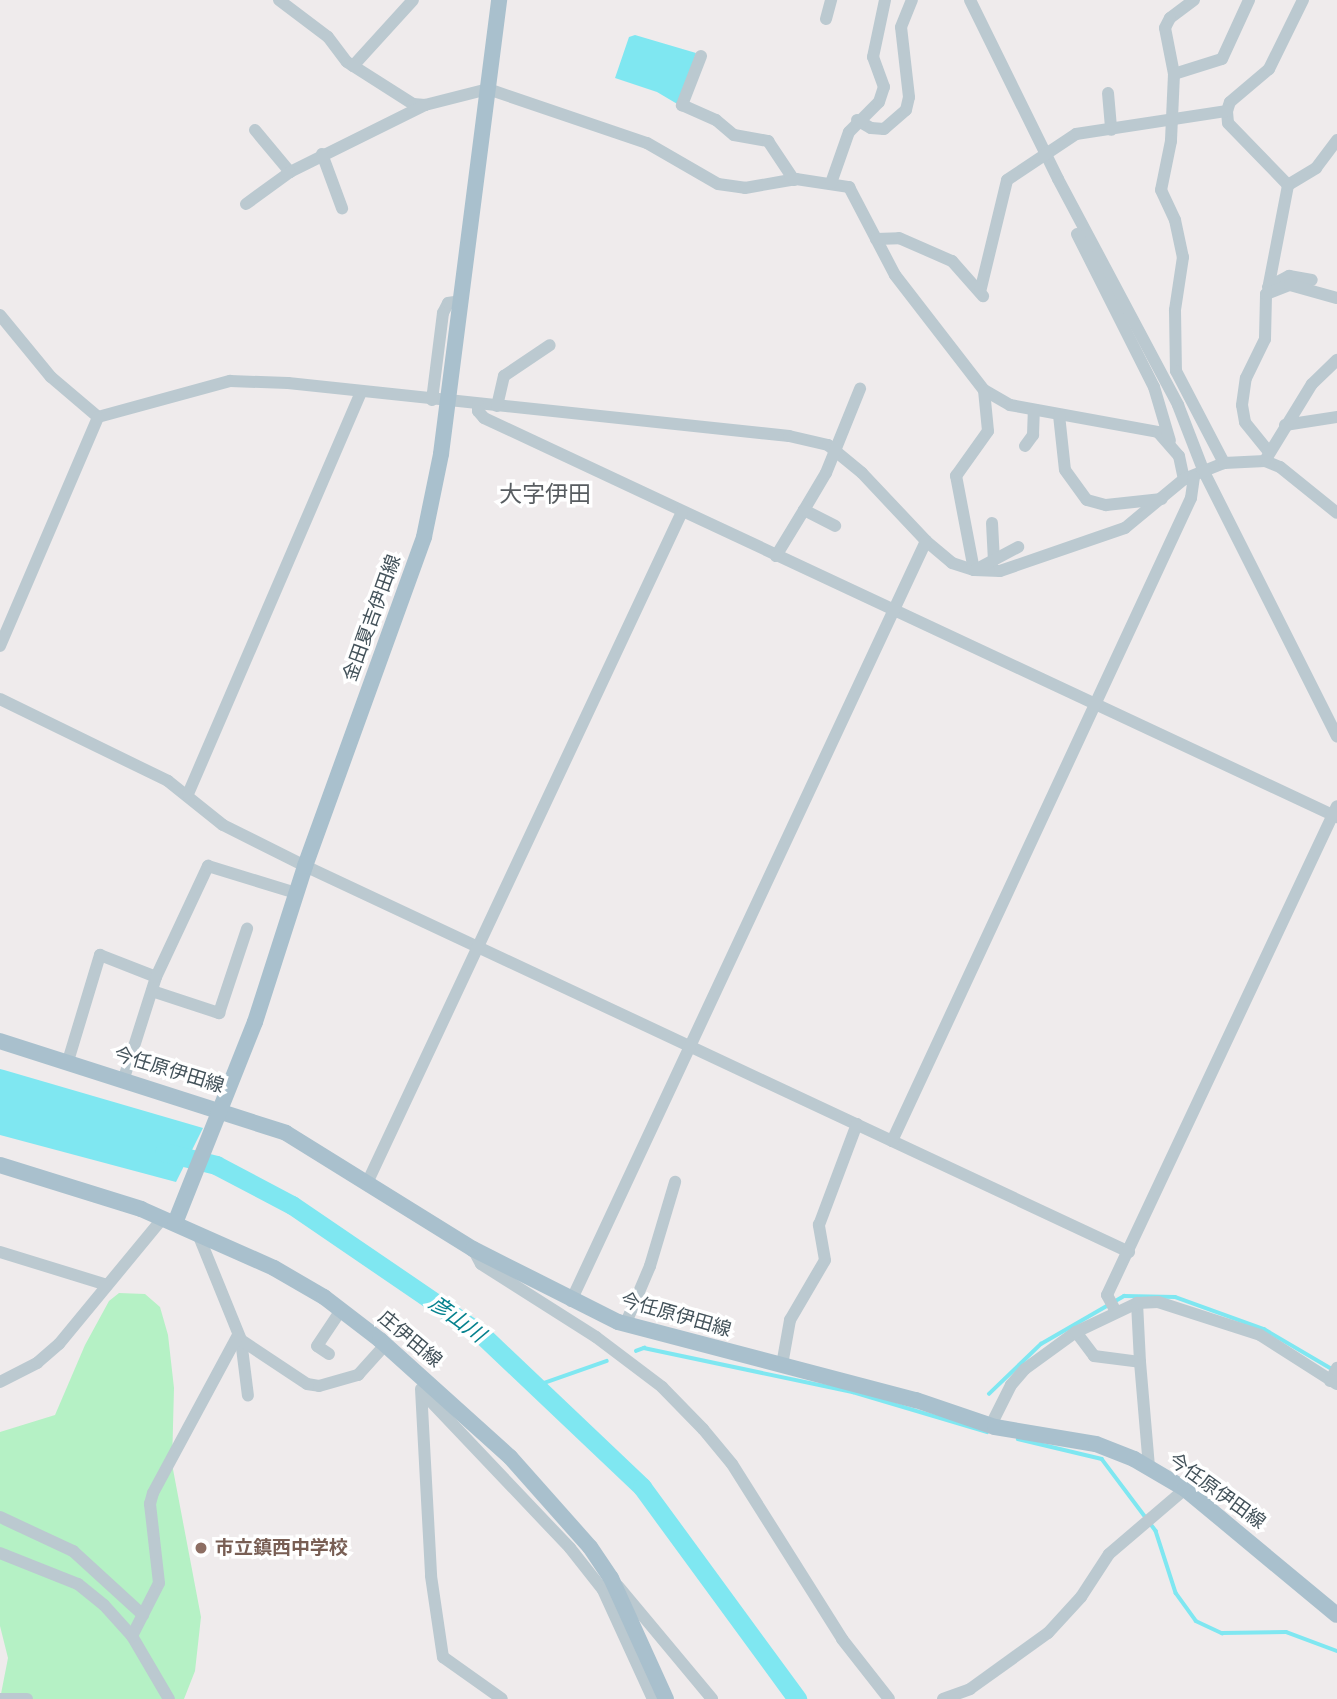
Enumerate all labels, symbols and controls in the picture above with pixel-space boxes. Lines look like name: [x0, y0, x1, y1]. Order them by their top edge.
district label: 大字伊田: [499, 480, 591, 508]
street label: 金田夏吉伊田線: [339, 552, 405, 684]
street label: 今任原伊田線: [111, 1042, 227, 1098]
street label: 今任原伊田線: [618, 1288, 734, 1342]
water label: 彦山川: [424, 1290, 490, 1348]
street label: 庄伊田線: [374, 1306, 446, 1372]
street label: 今任原伊田線: [1164, 1448, 1270, 1534]
place label: 市立鎮西中学校: [215, 1537, 348, 1559]
marker: 市立鎮西中学校: [193, 1540, 209, 1556]

